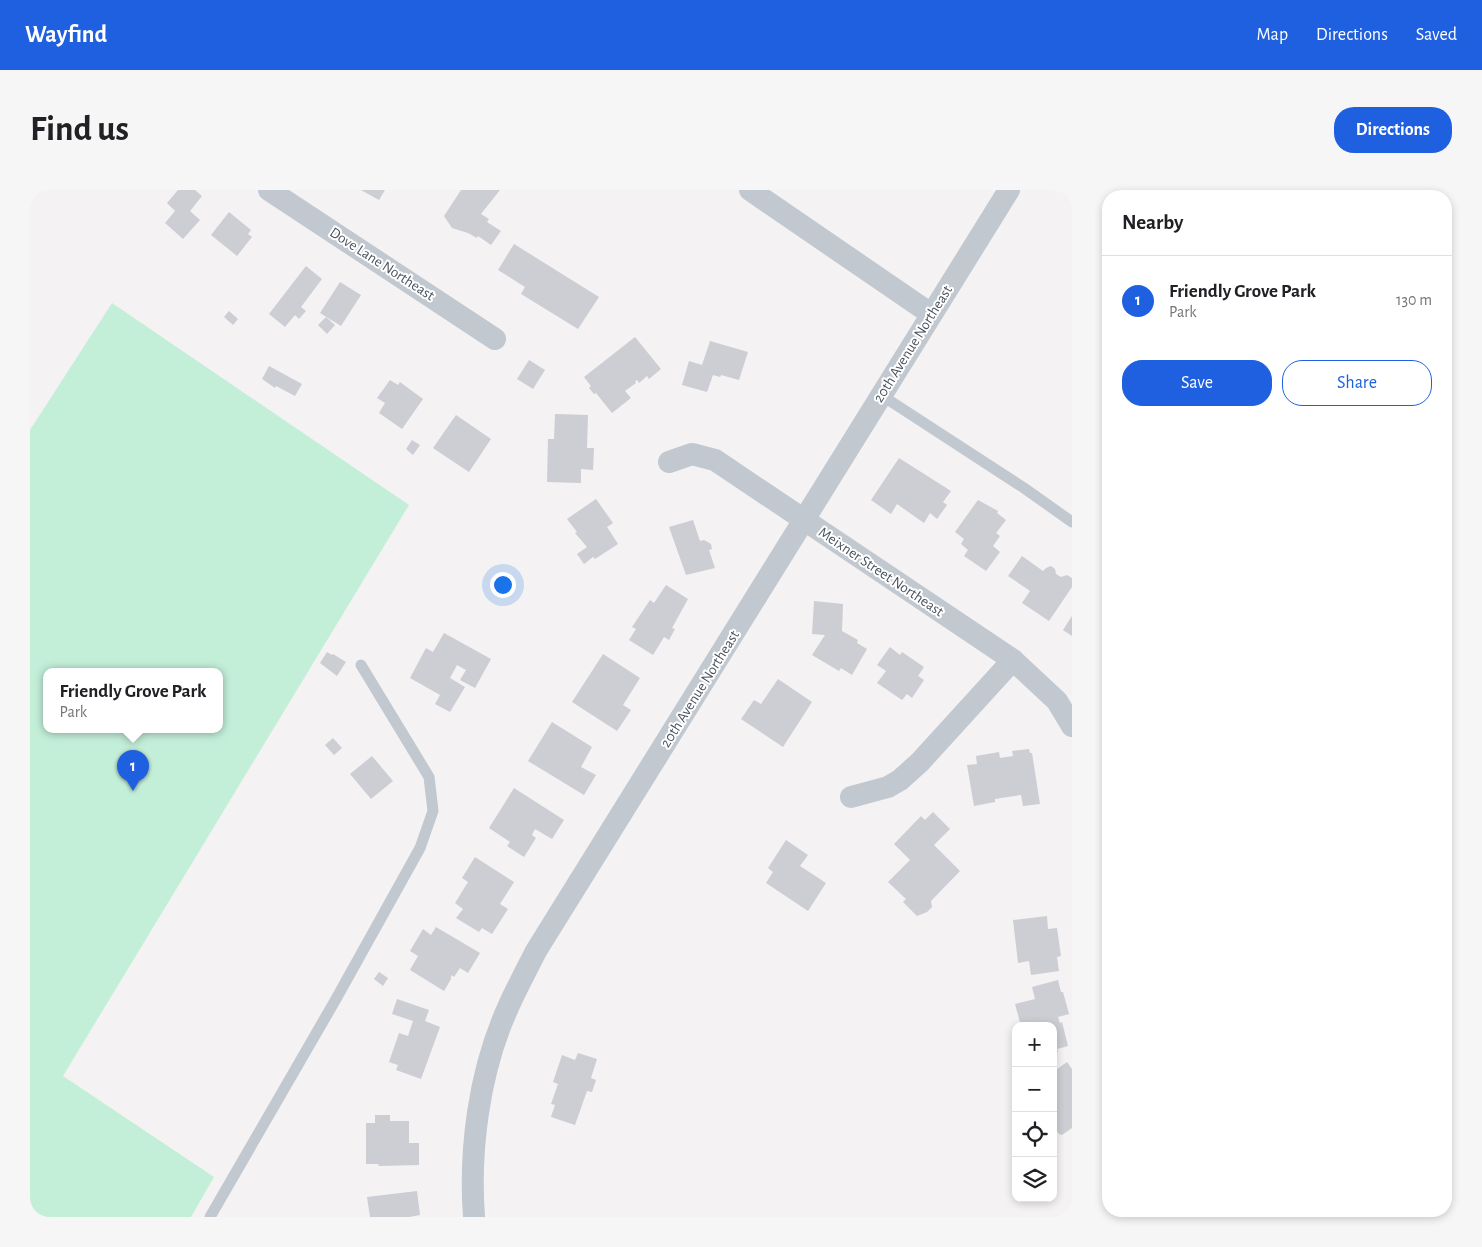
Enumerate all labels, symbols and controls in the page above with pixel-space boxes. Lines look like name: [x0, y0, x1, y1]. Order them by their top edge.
text: Wayfind: [25, 23, 107, 47]
text: Map: [1257, 26, 1288, 44]
text: Directions: [1316, 26, 1388, 44]
text: Saved: [1416, 26, 1457, 44]
button: Directions: [1334, 107, 1452, 153]
text: Find us: [30, 112, 129, 147]
text: Nearby: [1122, 212, 1183, 233]
street label: Dove Lane Northeast: [327, 225, 437, 303]
text: Friendly Grove Park: [1169, 282, 1316, 301]
street label: 20th Avenue Northeast: [871, 283, 955, 405]
text: 1: [1135, 292, 1141, 308]
text: 130 m: [1396, 292, 1432, 308]
text: Park: [1169, 304, 1197, 320]
button: Save: [1122, 360, 1272, 406]
button: Share: [1282, 360, 1432, 406]
street label: Meixner Street Northeast: [816, 525, 946, 619]
your location: [490, 572, 516, 598]
street label: 20th Avenue Northeast: [658, 628, 742, 750]
popup: [43, 668, 223, 733]
text: Friendly Grove Park: [60, 682, 206, 701]
text: Park: [60, 704, 87, 720]
pin: 1: [117, 750, 149, 791]
map controls: [1012, 1022, 1057, 1202]
button: +: [1012, 1022, 1057, 1067]
button: −: [1012, 1067, 1057, 1112]
button: locate: [1012, 1112, 1057, 1157]
button: layers: [1012, 1157, 1057, 1202]

